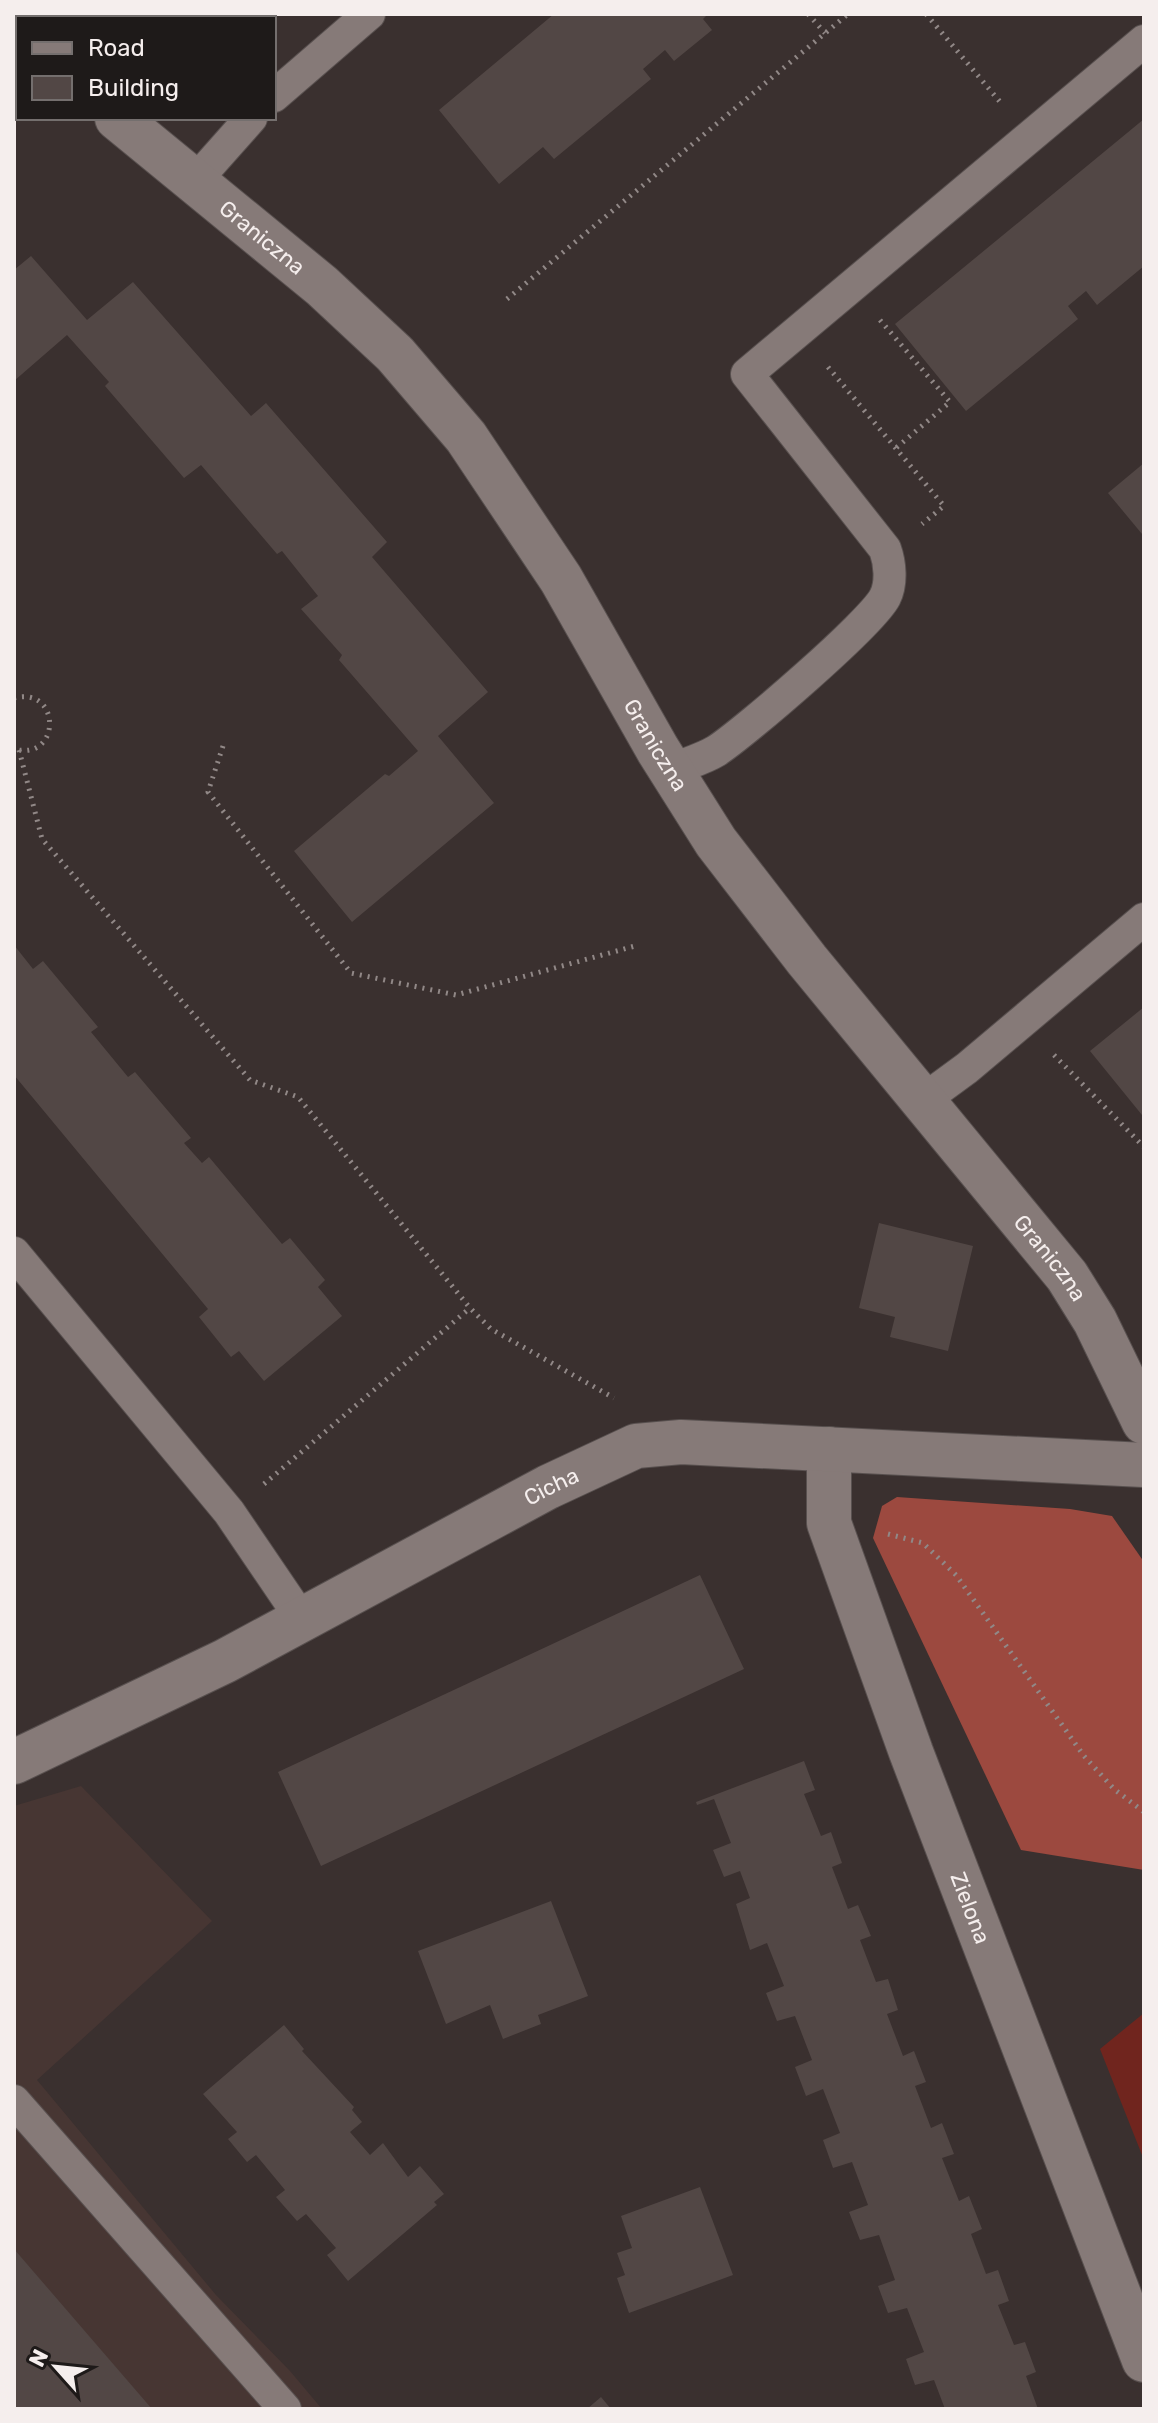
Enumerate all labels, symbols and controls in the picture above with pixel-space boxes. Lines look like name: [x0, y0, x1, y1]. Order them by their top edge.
legend: [16, 16, 276, 120]
text: Road: [88, 34, 145, 62]
text: Building: [88, 74, 179, 102]
street label: Graniczna: [214, 195, 310, 281]
street label: Graniczna: [618, 694, 694, 796]
street label: Graniczna: [1008, 1209, 1092, 1306]
street label: Cicha: [519, 1462, 583, 1511]
street label: Zielona: [944, 1868, 996, 1947]
north arrow: [16, 2327, 96, 2407]
text: N: [23, 2345, 54, 2371]

